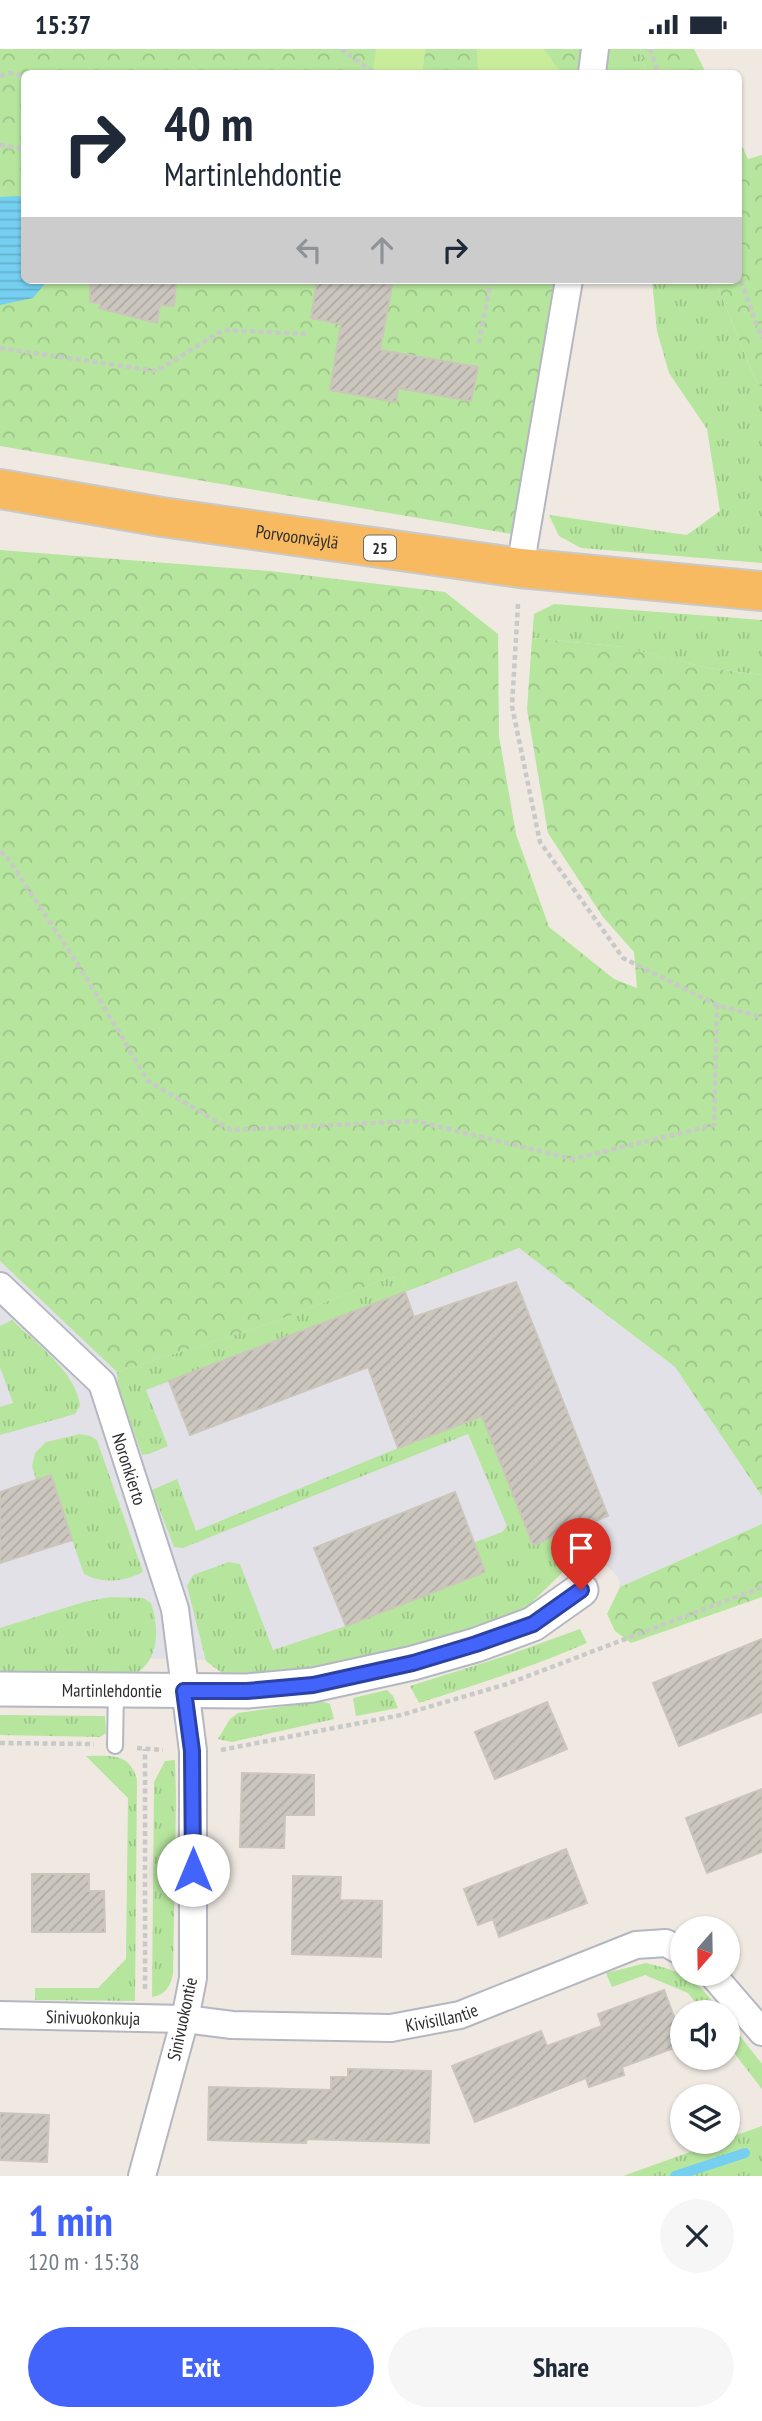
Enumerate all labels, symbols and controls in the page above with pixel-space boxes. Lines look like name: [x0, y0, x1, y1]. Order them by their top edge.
text: 15:37: [35, 8, 91, 41]
text: 40 m: [164, 91, 253, 155]
icon: right: [49, 98, 140, 189]
text: Martinlehdontie: [164, 153, 342, 195]
icon: left: [290, 231, 328, 269]
icon: ahead: [363, 231, 401, 269]
icon: right: [436, 231, 474, 269]
street label: Porvoonväylä: [254, 519, 340, 554]
road number: 25: [364, 535, 396, 561]
street label: Noronkierto: [107, 1430, 152, 1508]
pin: [551, 1518, 611, 1590]
icon: arrive: [562, 1529, 600, 1567]
street label: Martinlehdontie: [62, 1678, 162, 1702]
position arrow: [156, 1833, 230, 1907]
north arrow: [670, 1916, 740, 1986]
map controls: [670, 1916, 740, 2154]
street label: Sinivuokontie: [162, 1975, 202, 2063]
street label: Kivisillantie: [403, 1998, 481, 2037]
button: sound: [670, 2000, 740, 2070]
street label: Sinivuokonkuja: [46, 2004, 140, 2030]
button: layers: [670, 2084, 740, 2154]
text: 1 min: [28, 2193, 113, 2248]
button: close: [660, 2199, 734, 2273]
text: 120 m · 15:38: [28, 2247, 140, 2276]
button: Exit: [28, 2327, 374, 2407]
button: Share: [388, 2327, 734, 2407]

